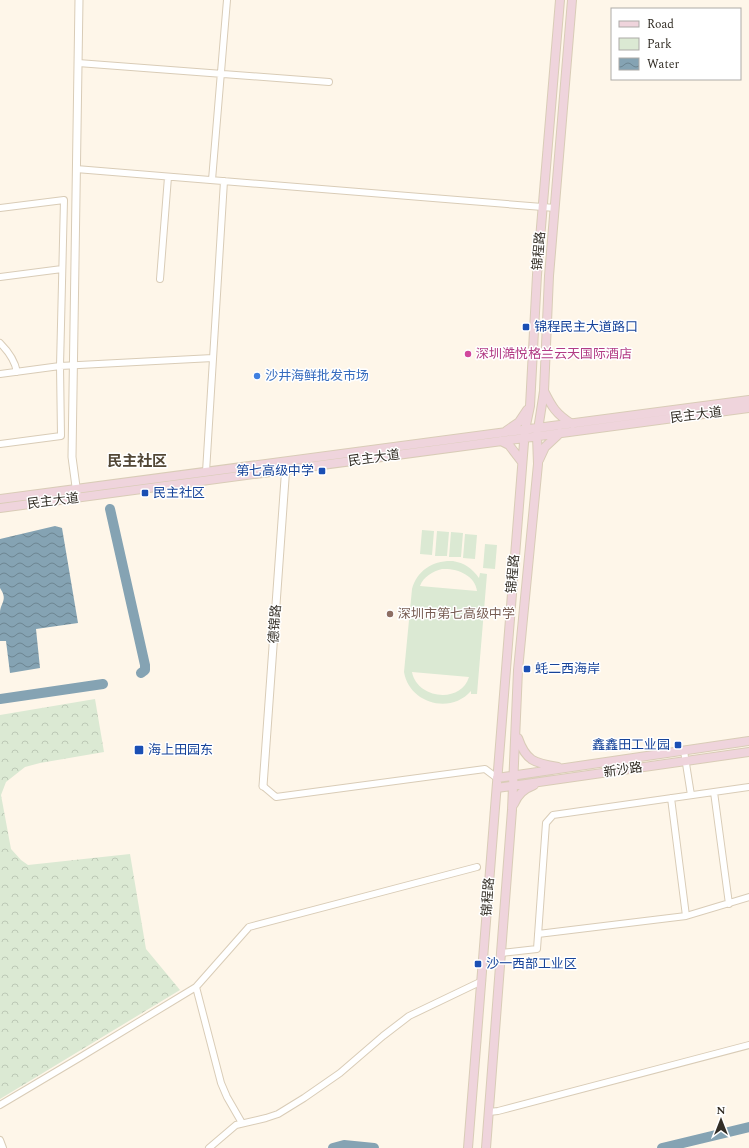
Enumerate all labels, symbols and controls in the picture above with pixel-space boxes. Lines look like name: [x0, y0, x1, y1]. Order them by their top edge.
legend: [611, 8, 741, 80]
text: Road: [647, 15, 674, 34]
text: Park: [647, 35, 672, 54]
text: Water: [647, 55, 679, 74]
street label: 锦程路: [527, 231, 551, 271]
place label: 锦程民主大道路口: [534, 317, 638, 337]
marker: 锦程民主大道路口: [521, 322, 531, 332]
place label: 深圳澔悦格兰云天国际酒店: [476, 344, 632, 364]
marker: 深圳澔悦格兰云天国际酒店: [463, 349, 473, 359]
place label: 沙井海鲜批发市场: [265, 366, 369, 386]
marker: 沙井海鲜批发市场: [252, 371, 262, 381]
street label: 民主大道: [669, 402, 723, 428]
street label: 民主大道: [347, 444, 401, 472]
district label: 民主社区: [107, 450, 167, 473]
place label: 第七高级中学: [236, 461, 314, 481]
marker: 第七高级中学: [317, 466, 327, 476]
place label: 民主社区: [153, 483, 205, 503]
street label: 民主大道: [26, 488, 80, 514]
marker: 民主社区: [140, 488, 150, 498]
street label: 锦程路: [501, 554, 525, 594]
street label: 德锦路: [264, 604, 286, 644]
place label: 深圳市第七高级中学: [398, 604, 515, 624]
marker: 深圳市第七高级中学: [385, 609, 395, 619]
place label: 蚝二西海岸: [535, 659, 600, 679]
marker: 蚝二西海岸: [522, 664, 532, 674]
place label: 鑫鑫田工业园: [592, 735, 670, 755]
place label: 海上田园东: [148, 740, 213, 760]
marker: 鑫鑫田工业园: [673, 740, 683, 750]
marker: 海上田园东: [133, 744, 145, 756]
street label: 新沙路: [602, 757, 644, 783]
street label: 锦程路: [477, 877, 499, 917]
place label: 沙一西部工业区: [486, 954, 577, 974]
marker: 沙一西部工业区: [473, 959, 483, 969]
north arrow: [701, 1100, 741, 1140]
text: N: [717, 1102, 726, 1119]

